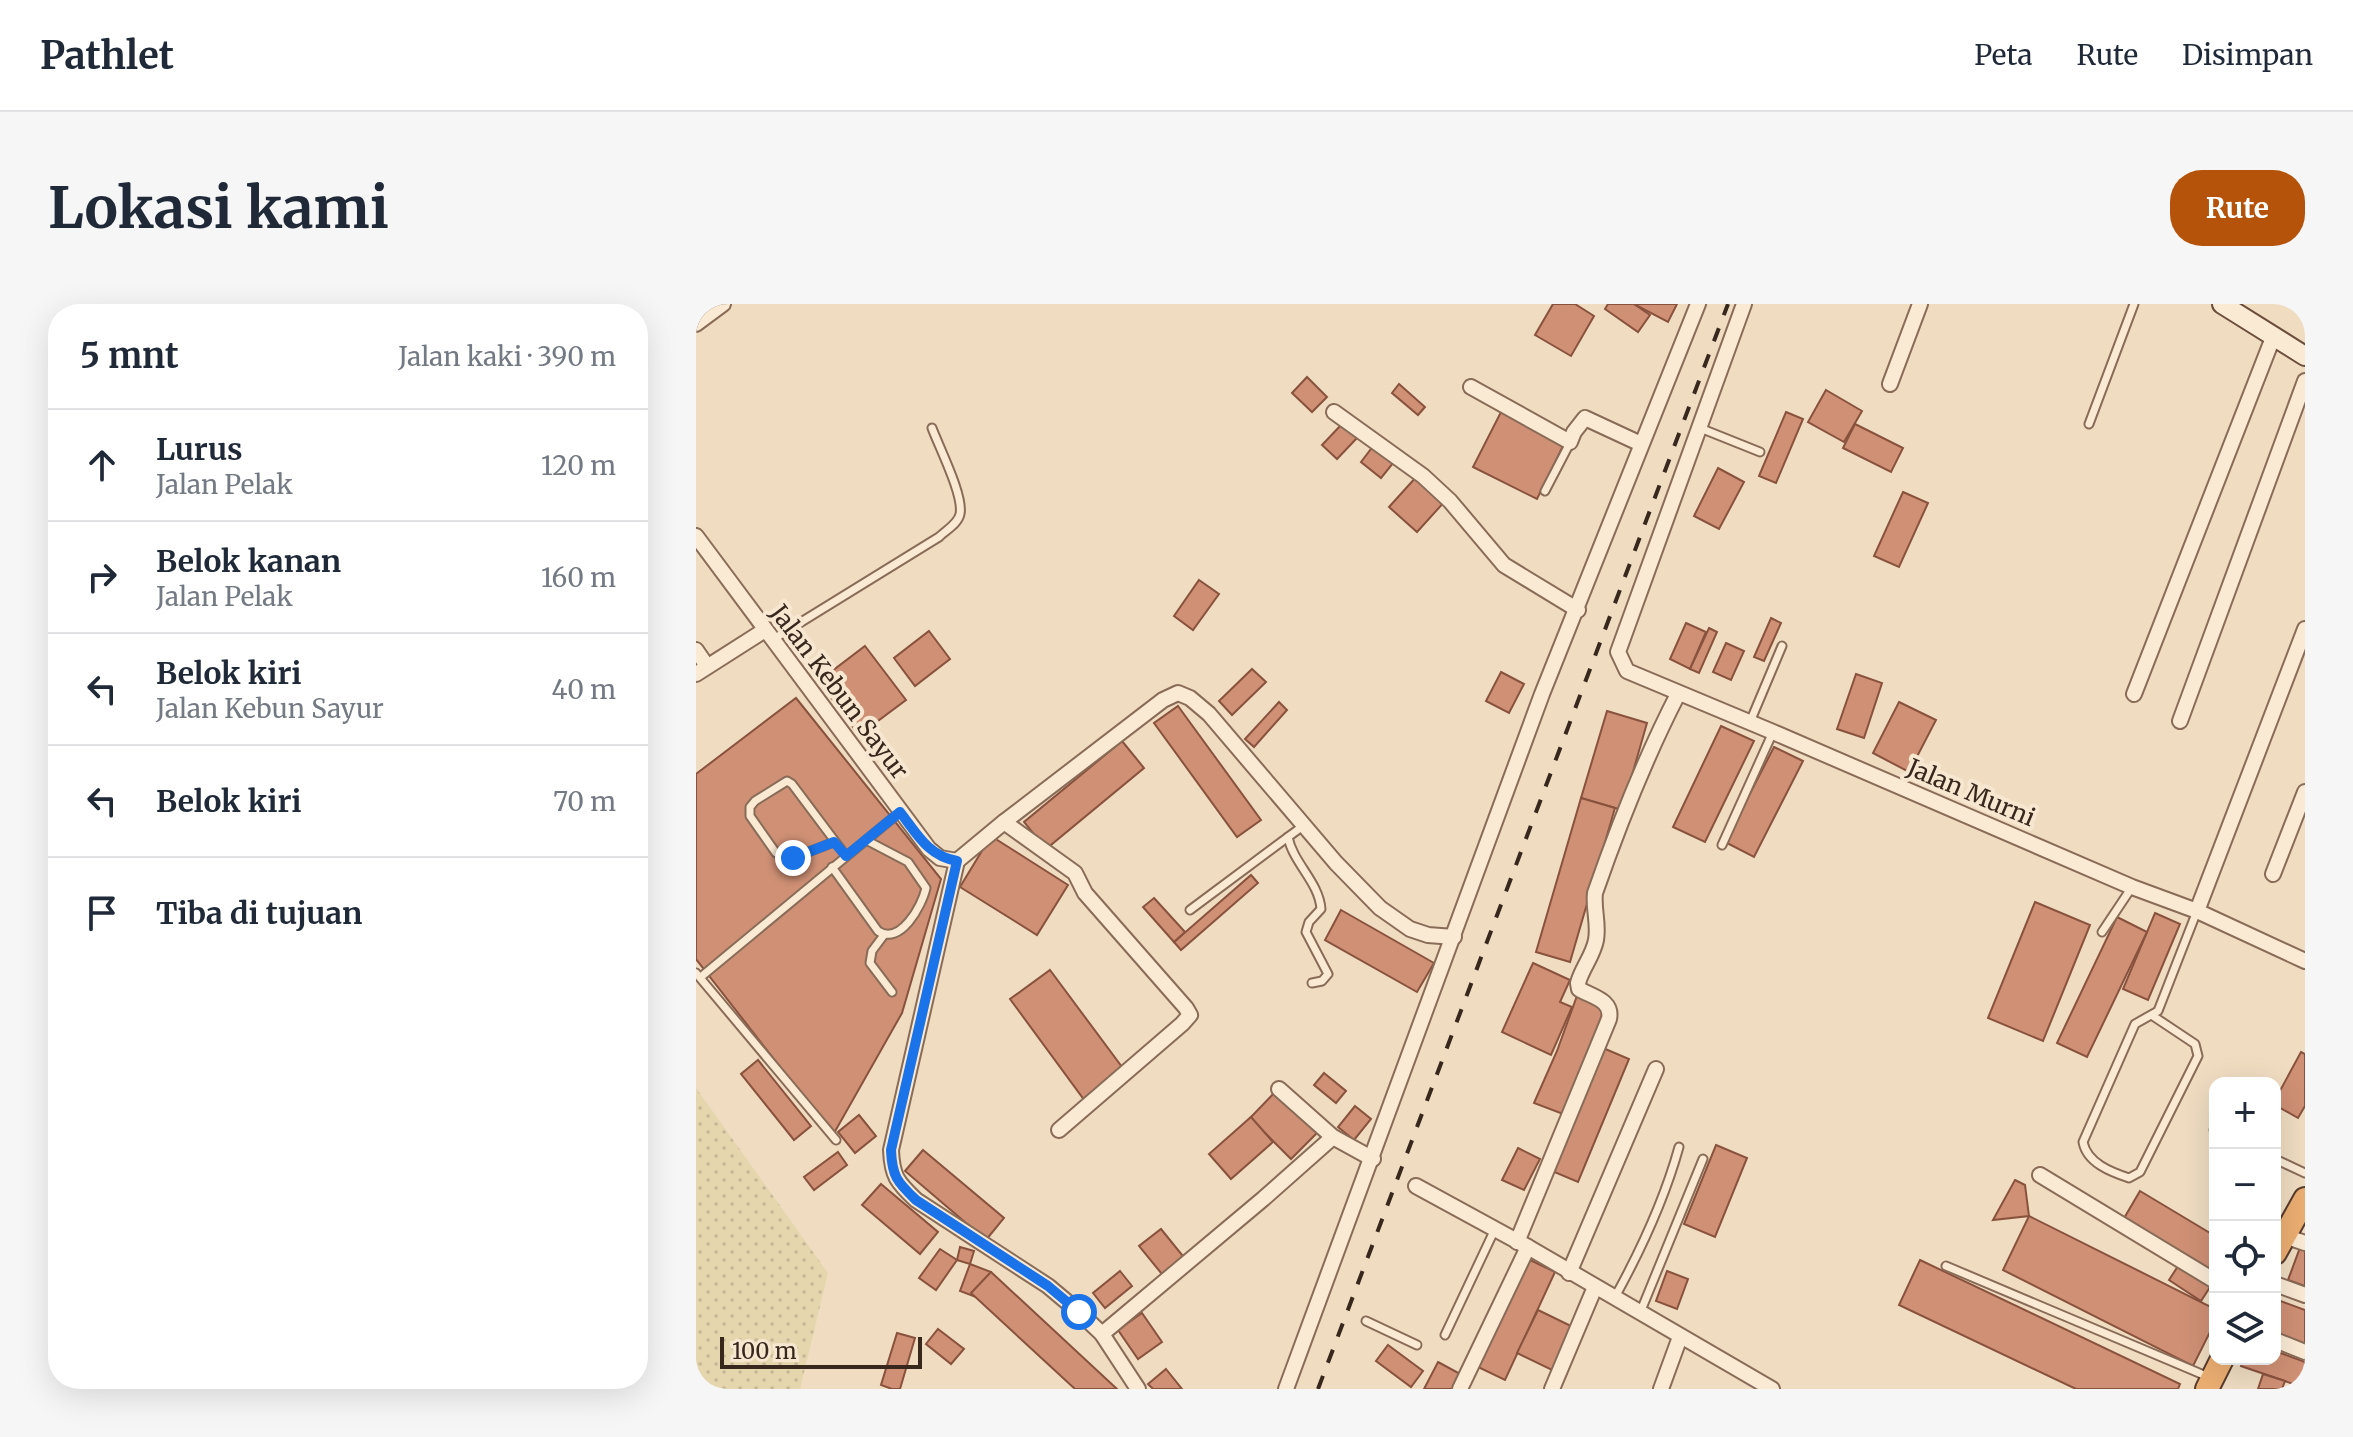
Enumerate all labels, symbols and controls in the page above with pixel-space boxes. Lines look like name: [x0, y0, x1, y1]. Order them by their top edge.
text: Pathlet: [40, 32, 174, 79]
text: Peta: [1974, 37, 2033, 73]
text: Rute: [2077, 37, 2138, 73]
text: Disimpan: [2182, 37, 2313, 73]
button: Rute: [2170, 170, 2305, 246]
text: Lokasi kami: [48, 173, 389, 243]
text: 5 mnt: [80, 335, 179, 377]
text: Jalan kaki · 390 m: [398, 340, 616, 373]
text: Lurus: [156, 430, 243, 468]
icon: ahead: [80, 443, 124, 487]
text: 120 m: [541, 449, 616, 482]
text: Jalan Pelak: [156, 468, 293, 501]
text: Belok kanan: [156, 542, 341, 580]
icon: right: [80, 555, 124, 599]
text: 160 m: [541, 561, 616, 594]
text: Jalan Pelak: [156, 580, 293, 613]
street label: Jalan Kebun Sayur: [763, 598, 915, 785]
text: Belok kiri: [156, 654, 302, 692]
icon: left: [80, 667, 124, 711]
text: 40 m: [552, 673, 616, 706]
text: Jalan Kebun Sayur: [156, 692, 384, 725]
street label: Jalan Murni: [1902, 751, 2040, 833]
icon: left: [80, 779, 124, 823]
text: Belok kiri: [156, 782, 302, 820]
text: 70 m: [553, 785, 616, 818]
route end: [775, 840, 811, 876]
icon: arrive: [80, 891, 124, 935]
text: Tiba di tujuan: [156, 894, 362, 932]
map controls: [2209, 1077, 2281, 1365]
button: +: [2209, 1077, 2281, 1149]
button: −: [2209, 1149, 2281, 1221]
button: locate: [2209, 1221, 2281, 1293]
button: layers: [2209, 1293, 2281, 1365]
route start: [1061, 1294, 1097, 1330]
scale bar: [720, 1333, 922, 1369]
text: 100 m: [732, 1337, 797, 1365]

